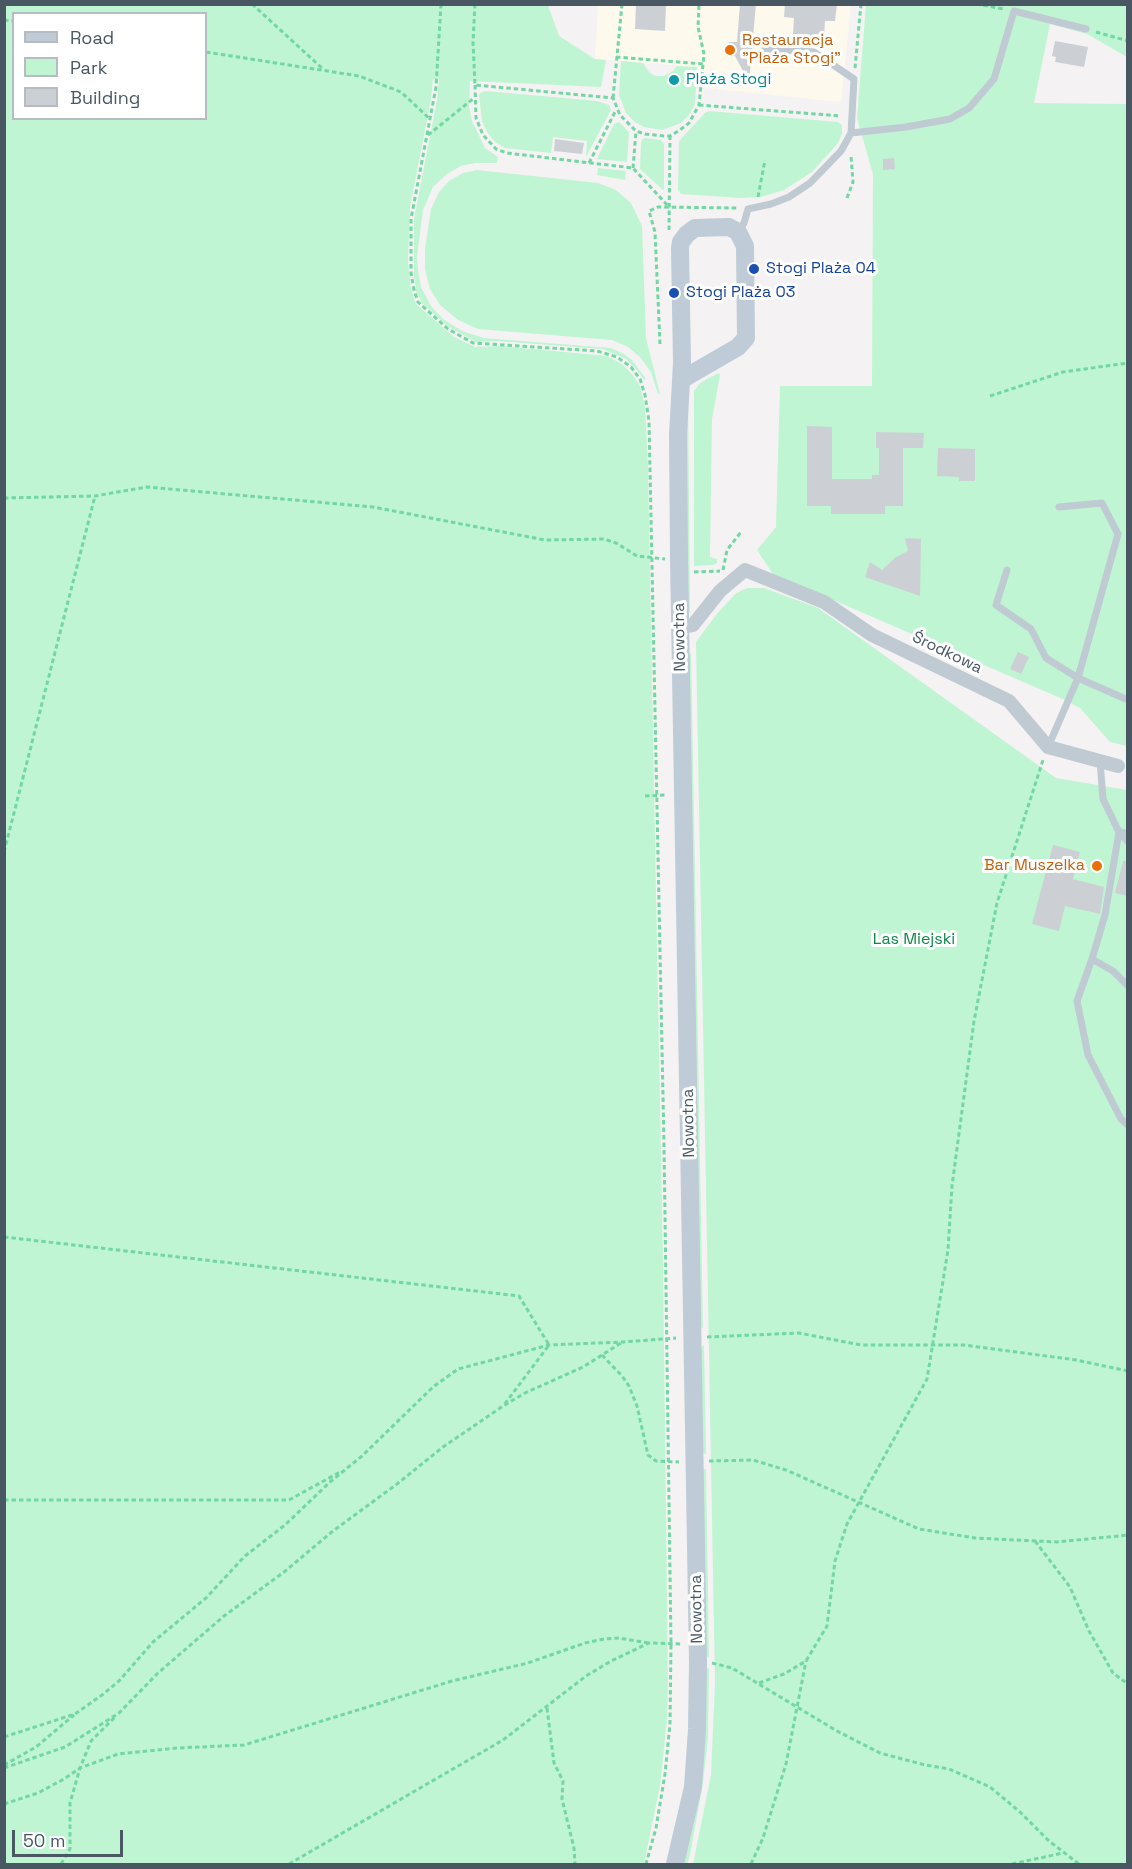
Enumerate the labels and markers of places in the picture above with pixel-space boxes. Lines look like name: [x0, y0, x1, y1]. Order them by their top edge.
place label: Restauracja "Plaża Stogi": [742, 31, 841, 69]
marker: Restauracja "Plaża Stogi": [723, 43, 737, 57]
place label: Plaża Stogi: [686, 70, 771, 90]
marker: Plaża Stogi: [667, 73, 681, 87]
place label: Stogi Plaża 04: [766, 259, 876, 279]
marker: Stogi Plaża 04: [747, 262, 761, 276]
place label: Stogi Plaża 03: [686, 283, 795, 303]
marker: Stogi Plaża 03: [667, 286, 681, 300]
place label: Bar Muszelka: [984, 856, 1085, 876]
marker: Bar Muszelka: [1090, 859, 1104, 873]

